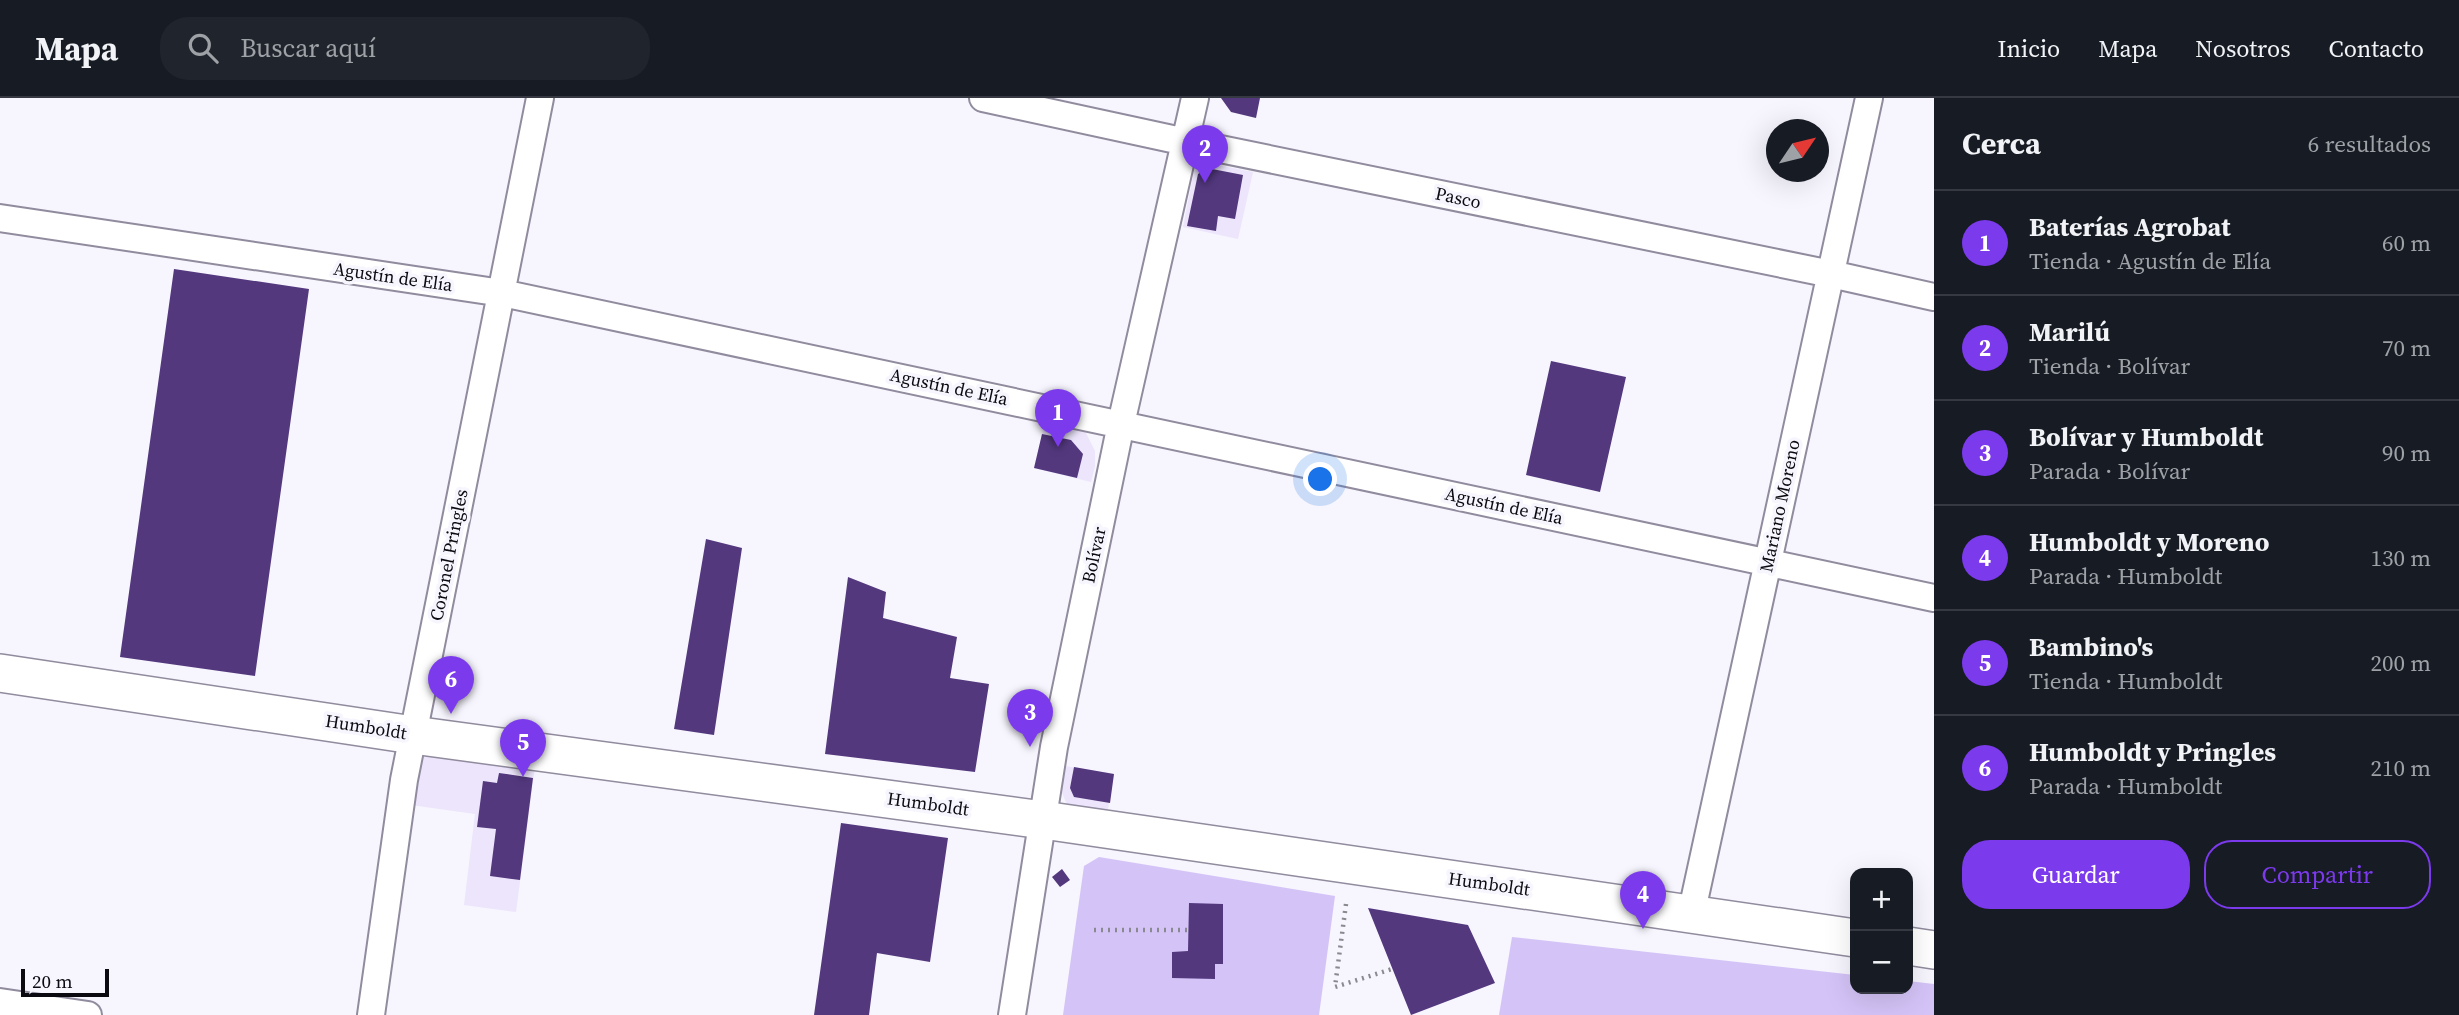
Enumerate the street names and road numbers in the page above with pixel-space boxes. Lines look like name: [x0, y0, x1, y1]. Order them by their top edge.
street label: Pasco: [1433, 180, 1483, 215]
street label: Agustín de Elía: [332, 256, 455, 297]
street label: Agustín de Elía: [888, 362, 1011, 411]
street label: Mariano Moreno: [1753, 437, 1806, 575]
street label: Agustín de Elía: [1443, 481, 1566, 530]
street label: Coronel Pringles: [423, 487, 474, 623]
street label: Bolívar: [1075, 524, 1112, 585]
street label: Humboldt: [324, 708, 409, 745]
street label: Humboldt: [886, 785, 971, 822]
street label: Humboldt: [1447, 865, 1532, 902]

